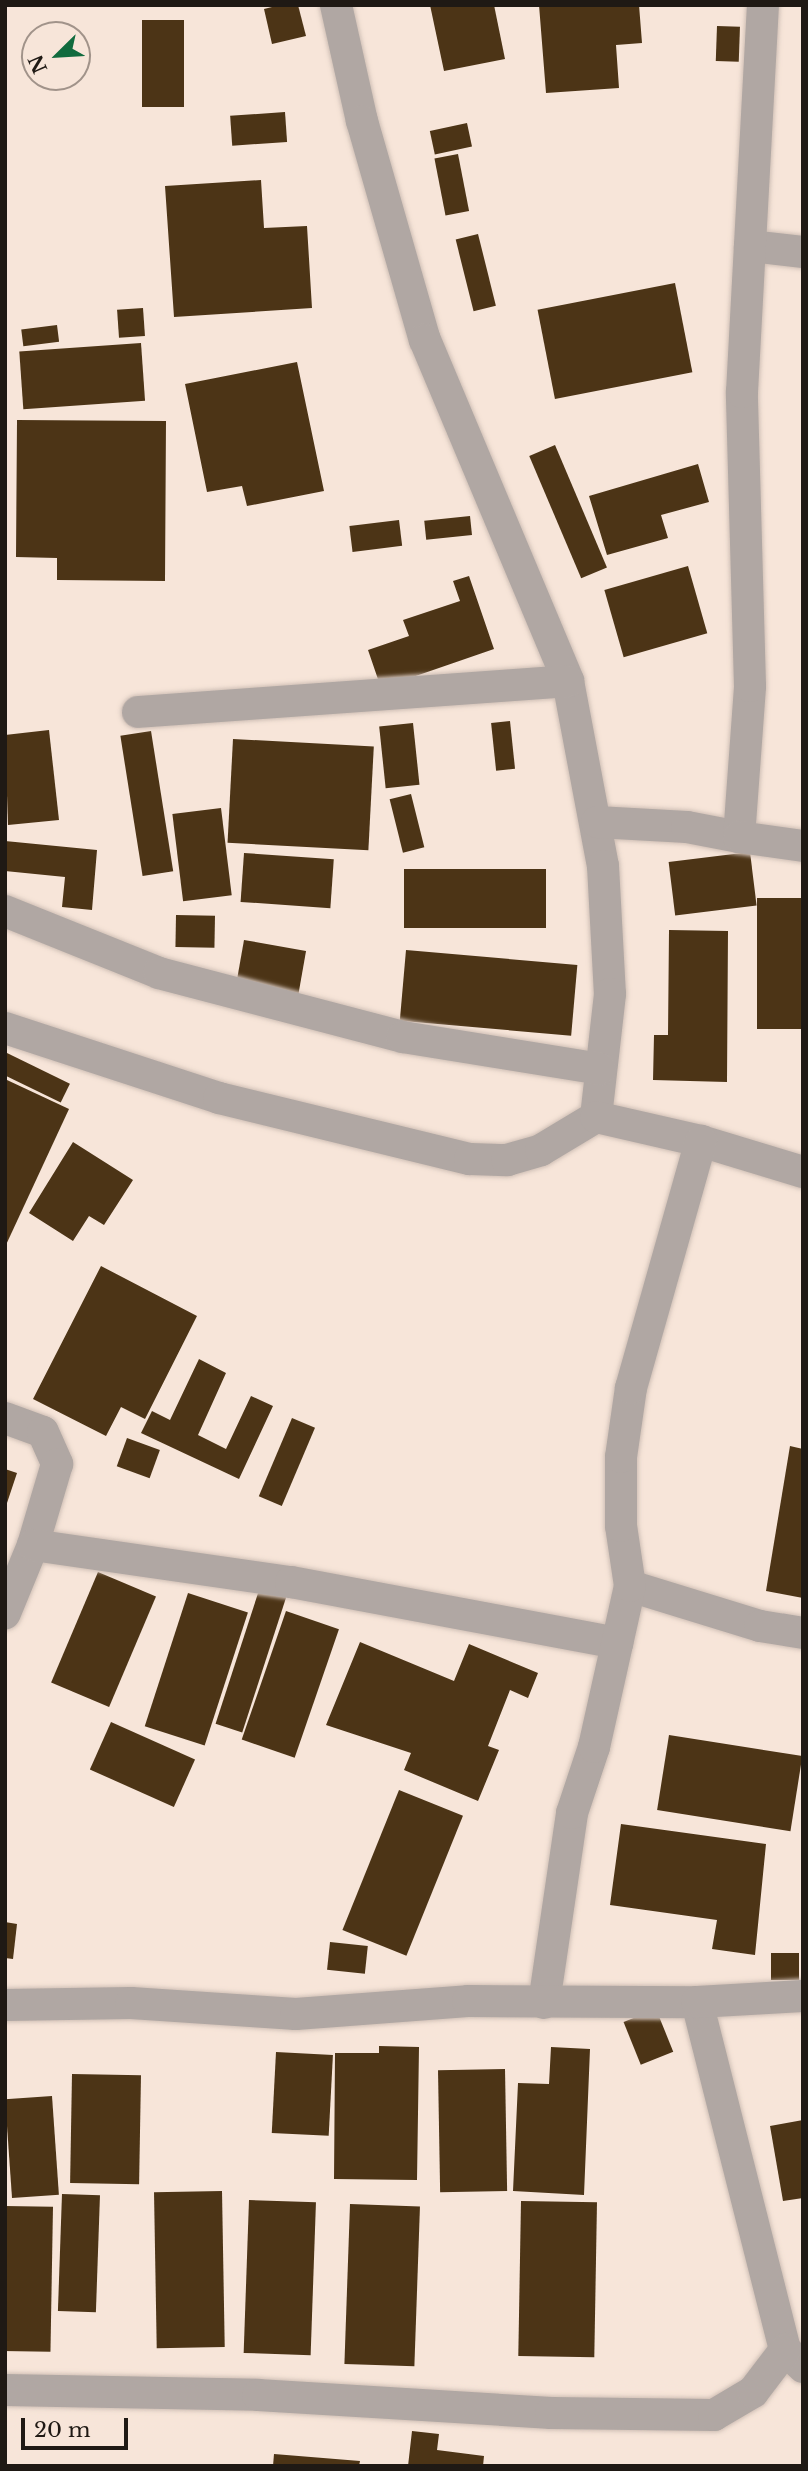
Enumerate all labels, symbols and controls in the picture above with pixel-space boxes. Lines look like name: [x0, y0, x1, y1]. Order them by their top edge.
north arrow: [21, 21, 91, 91]
text: N: [24, 51, 52, 77]
scale bar: [24, 2404, 131, 2448]
text: 20 m: [34, 2417, 91, 2443]

